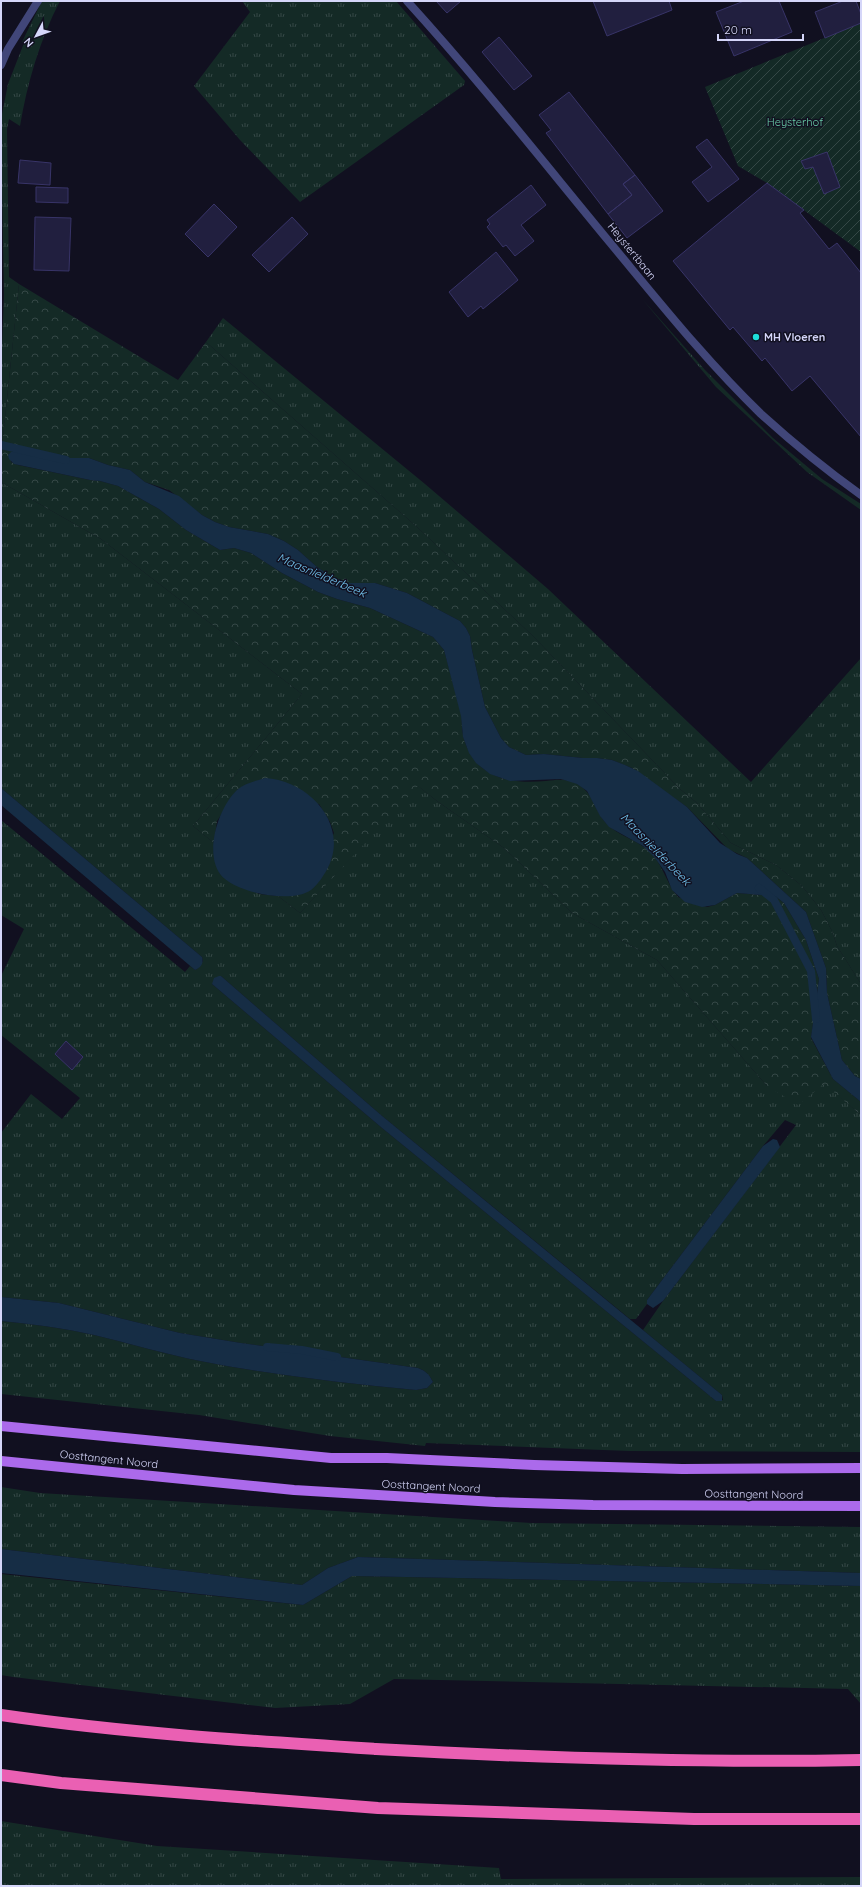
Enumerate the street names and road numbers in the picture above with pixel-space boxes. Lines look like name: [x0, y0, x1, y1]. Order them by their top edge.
street label: Heystertbaan: [605, 220, 659, 282]
street label: Oosttangent Noord: [59, 1447, 159, 1471]
street label: Oosttangent Noord: [381, 1476, 481, 1496]
street label: Oosttangent Noord: [705, 1486, 803, 1502]

